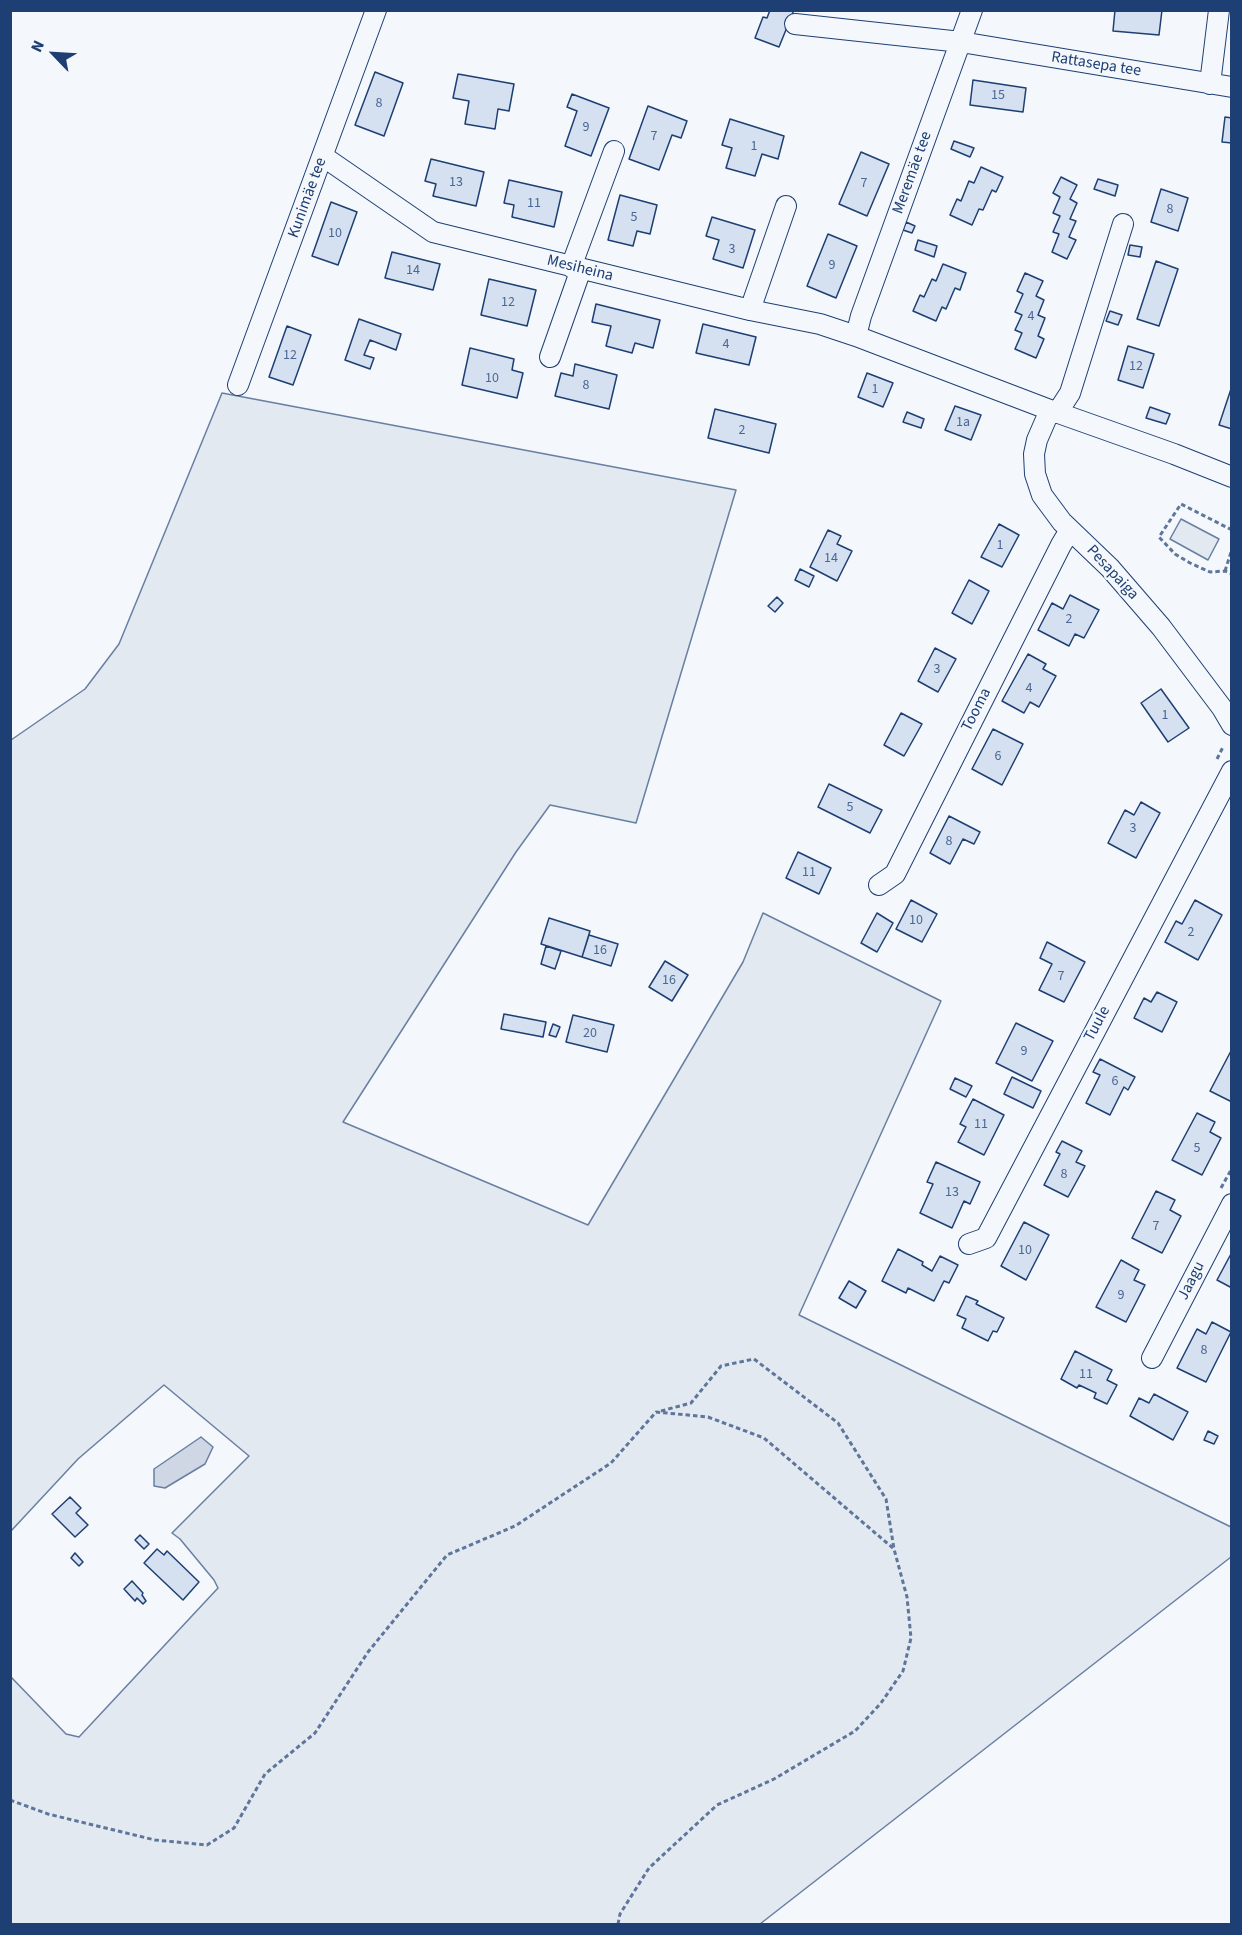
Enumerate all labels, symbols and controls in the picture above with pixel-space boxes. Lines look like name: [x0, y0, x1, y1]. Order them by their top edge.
north arrow: [24, 24, 84, 84]
text: N: [25, 37, 50, 56]
street label: Rattasepa tee: [1050, 48, 1142, 82]
house number: 15: [991, 88, 1005, 104]
house number: 8: [376, 96, 382, 112]
house number: 9: [583, 120, 589, 136]
house number: 7: [651, 129, 657, 145]
street label: Meremäe tee: [889, 129, 937, 217]
house number: 1: [751, 139, 757, 155]
street label: Kunimäe tee: [285, 155, 331, 241]
house number: 13: [449, 175, 463, 191]
house number: 7: [861, 176, 867, 192]
house number: 11: [527, 196, 541, 212]
house number: 8: [1167, 202, 1173, 218]
house number: 5: [631, 210, 637, 226]
house number: 10: [328, 226, 342, 242]
house number: 3: [729, 242, 735, 258]
street label: Mesiheina: [545, 252, 615, 286]
house number: 9: [829, 258, 835, 274]
house number: 14: [406, 263, 420, 279]
house number: 12: [501, 295, 515, 311]
house number: 4: [1028, 309, 1034, 325]
house number: 4: [723, 337, 729, 353]
house number: 12: [283, 348, 297, 364]
house number: 12: [1129, 359, 1143, 375]
house number: 10: [485, 371, 499, 387]
house number: 8: [583, 378, 589, 394]
house number: 1: [872, 382, 878, 398]
house number: 1a: [956, 415, 970, 431]
house number: 2: [739, 423, 745, 439]
house number: 1: [997, 538, 1003, 554]
street label: Pesapaiga: [1082, 542, 1142, 604]
house number: 14: [824, 551, 838, 567]
house number: 2: [1066, 612, 1072, 628]
house number: 3: [934, 662, 940, 678]
house number: 4: [1026, 681, 1032, 697]
street label: Tooma: [958, 685, 996, 735]
house number: 1: [1162, 708, 1168, 724]
house number: 6: [995, 749, 1001, 765]
house number: 5: [847, 800, 853, 816]
house number: 3: [1130, 821, 1136, 837]
house number: 8: [946, 834, 952, 850]
house number: 11: [802, 865, 816, 881]
house number: 10: [909, 913, 923, 929]
house number: 2: [1188, 925, 1194, 941]
house number: 16: [593, 943, 607, 959]
house number: 7: [1058, 969, 1064, 985]
house number: 16: [662, 973, 676, 989]
street label: Tuule: [1081, 1003, 1115, 1045]
house number: 20: [583, 1026, 597, 1042]
house number: 9: [1021, 1044, 1027, 1060]
house number: 6: [1112, 1074, 1118, 1090]
house number: 11: [974, 1117, 988, 1133]
house number: 5: [1194, 1141, 1200, 1157]
house number: 8: [1061, 1167, 1067, 1183]
house number: 13: [945, 1185, 959, 1201]
house number: 7: [1153, 1219, 1159, 1235]
house number: 10: [1018, 1243, 1032, 1259]
street label: Jaagu: [1174, 1259, 1210, 1303]
house number: 9: [1118, 1288, 1124, 1304]
house number: 8: [1201, 1343, 1207, 1359]
house number: 11: [1079, 1367, 1093, 1383]

